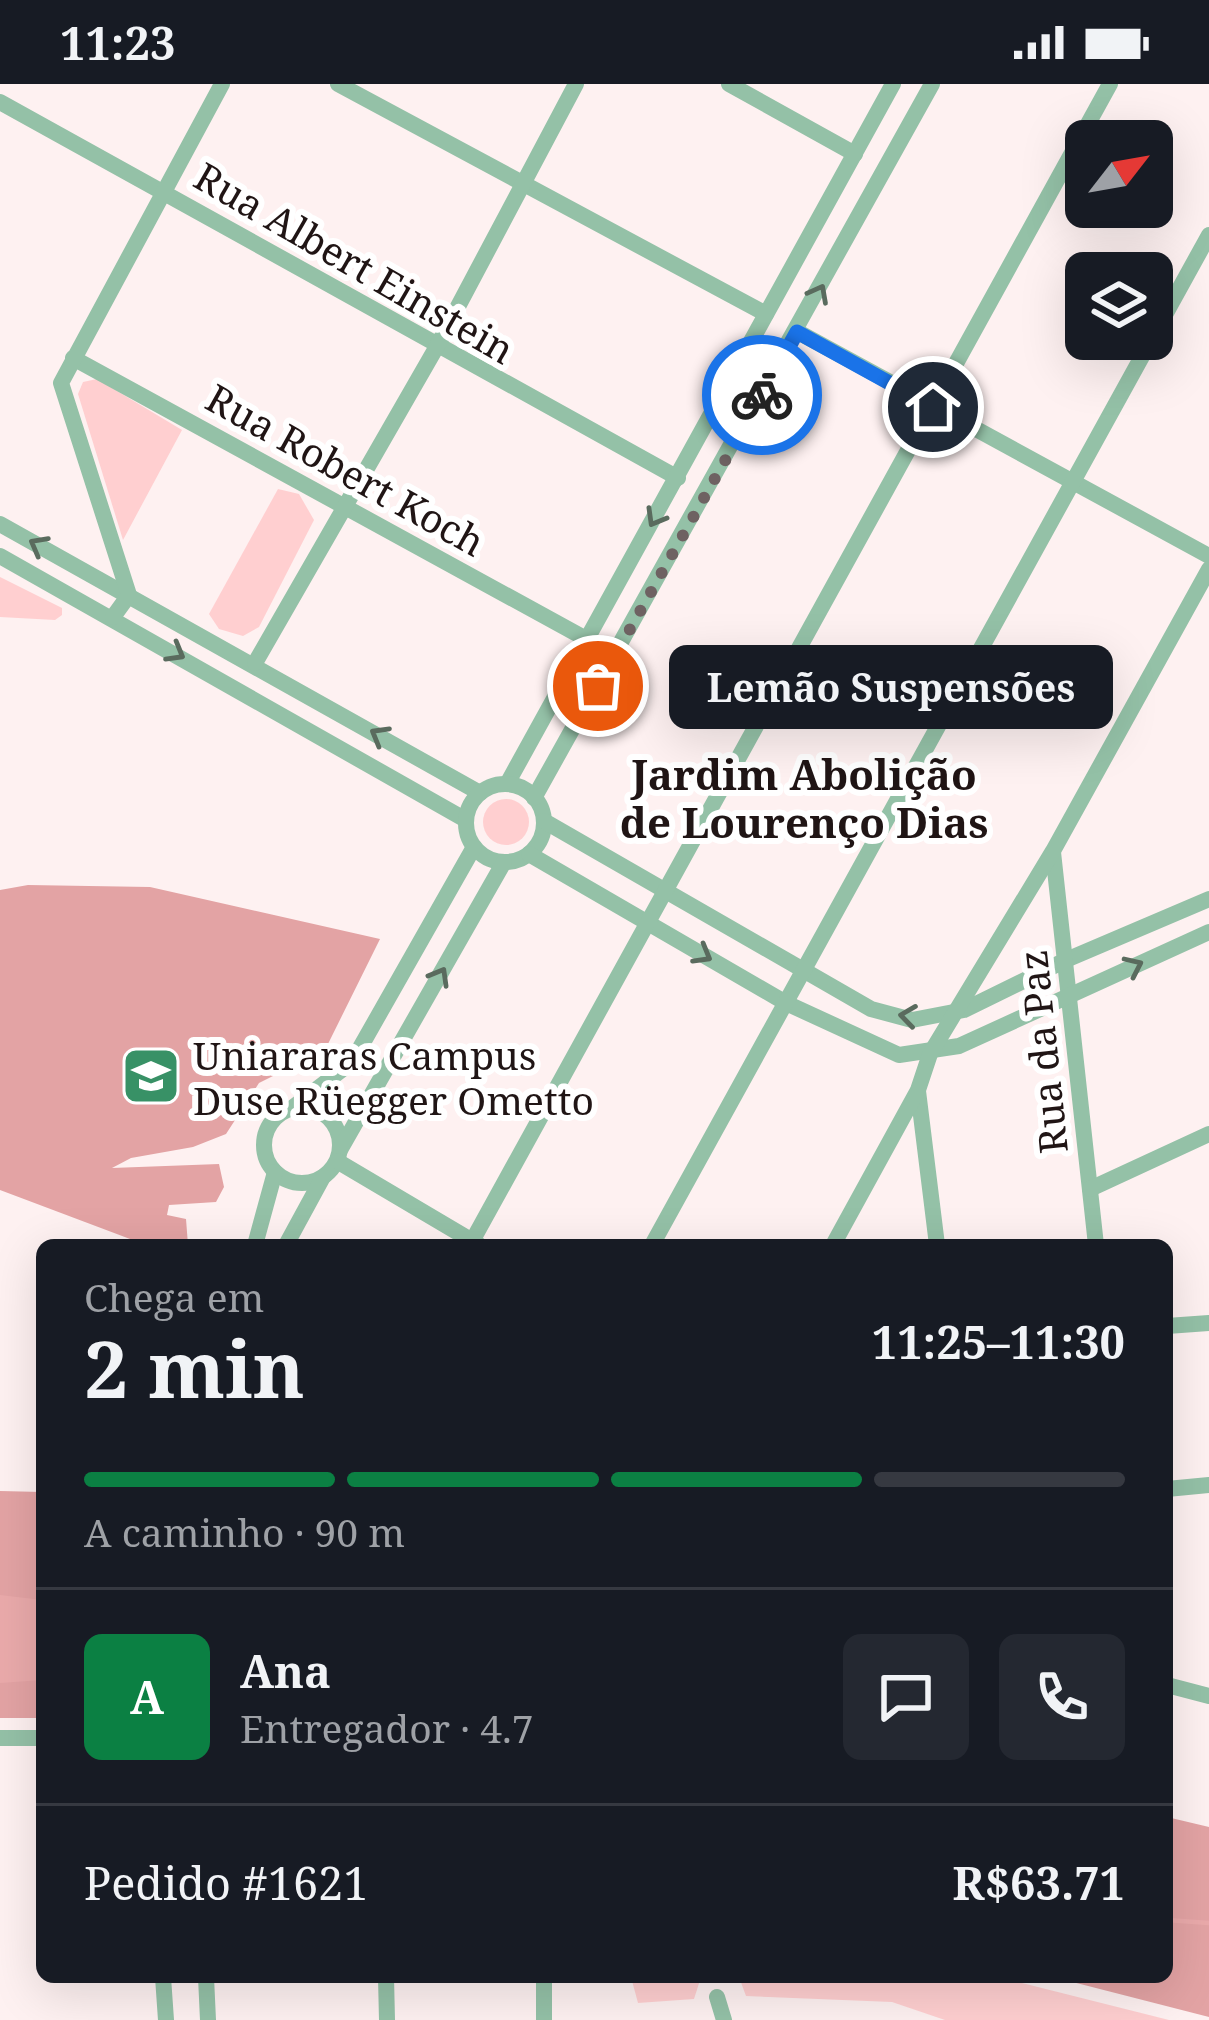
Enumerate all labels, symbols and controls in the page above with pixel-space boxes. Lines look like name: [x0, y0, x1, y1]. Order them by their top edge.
text: 11:23: [60, 12, 175, 73]
north arrow: [1065, 120, 1173, 228]
map controls: [1065, 120, 1173, 360]
street label: Rua Albert Einstein: [186, 149, 524, 375]
button: layers: [1065, 252, 1173, 360]
one-way arrow: [805, 285, 828, 306]
courier: [702, 335, 822, 455]
pin: [882, 356, 984, 458]
icon: bike: [729, 362, 795, 428]
street label: Rua Robert Koch: [197, 371, 495, 567]
icon: home: [900, 374, 966, 440]
one-way arrow: [647, 505, 670, 527]
one-way arrow: [29, 536, 51, 559]
pin: [547, 635, 649, 737]
one-way arrow: [163, 639, 185, 662]
callout: Lemão Suspensões: [670, 644, 1114, 728]
icon: bag: [565, 653, 631, 719]
text: Lemão Suspensões: [707, 660, 1075, 713]
one-way arrow: [370, 726, 391, 749]
district label: Jardim Abolição de Lourenço Dias: [620, 745, 988, 850]
one-way arrow: [690, 941, 712, 964]
street label: Rua da Paz: [1005, 948, 1079, 1156]
one-way arrow: [1122, 957, 1143, 980]
one-way arrow: [425, 967, 448, 988]
one-way arrow: [899, 1004, 918, 1030]
place label: Uniararas Campus Duse Rüegger Ometto: [193, 1028, 594, 1126]
school or university icon: Uniararas Campus Duse Rüegger Ometto: [120, 1045, 182, 1107]
text: Chega em: [84, 1270, 264, 1323]
text: 11:25–11:30: [872, 1311, 1125, 1372]
text: 2 min: [84, 1315, 305, 1421]
text: A caminho · 90 m: [84, 1505, 405, 1558]
button: chat: [843, 1634, 969, 1760]
button: phone: [999, 1634, 1125, 1760]
text: Ana: [240, 1640, 331, 1701]
text: A: [130, 1666, 164, 1727]
text: Entregador · 4.7: [240, 1701, 534, 1754]
text: Pedido #1621: [84, 1852, 368, 1913]
text: R$63.71: [953, 1852, 1125, 1913]

